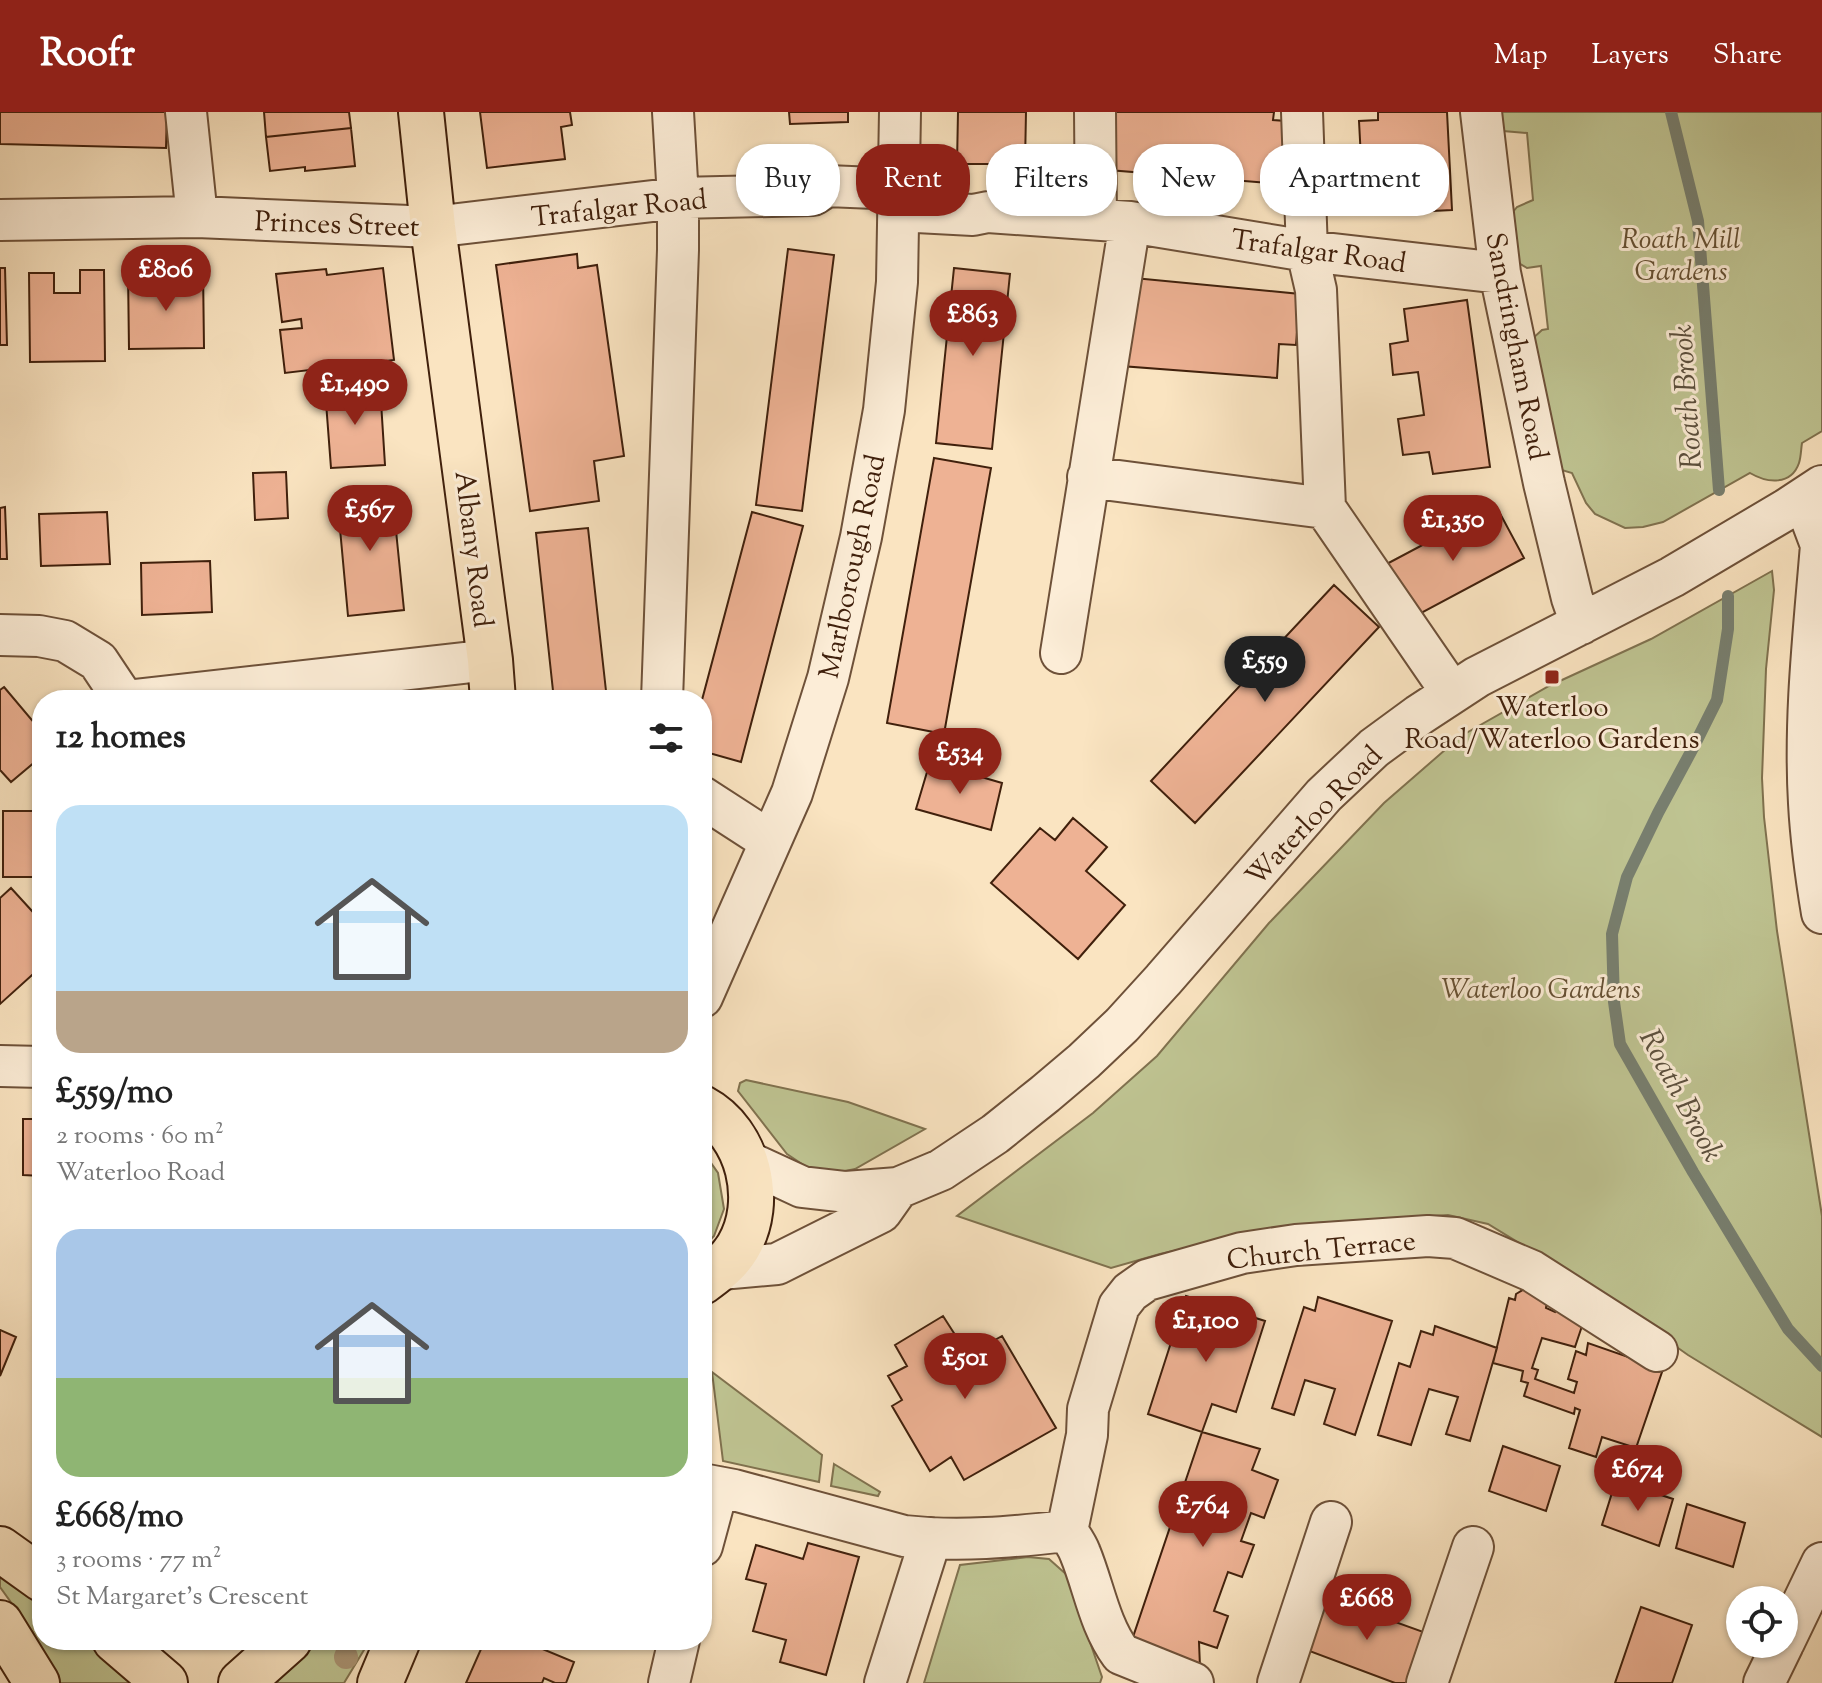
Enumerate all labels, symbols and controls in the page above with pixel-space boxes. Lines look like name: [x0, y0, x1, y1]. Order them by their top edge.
text: Roofr: [40, 29, 135, 83]
text: Map: [1494, 36, 1547, 76]
text: Layers: [1591, 36, 1669, 76]
text: Share: [1713, 36, 1782, 76]
chip: Buy: [736, 144, 840, 216]
chip: Rent: [856, 144, 970, 216]
chip: Filters: [986, 144, 1117, 216]
chip: New: [1133, 144, 1244, 216]
chip: Apartment: [1260, 144, 1449, 216]
street label: Trafalgar Road: [530, 181, 709, 239]
street label: Princes Street: [254, 203, 421, 249]
street label: Trafalgar Road: [1228, 221, 1409, 285]
park label: Roath Mill Gardens: [1621, 221, 1741, 293]
street label: Sandringham Road: [1473, 229, 1557, 464]
pin: £806: [119, 245, 213, 313]
text: £806: [139, 252, 193, 289]
pin: £863: [926, 290, 1020, 358]
text: £863: [948, 297, 998, 334]
water label: Roath Brook: [1662, 323, 1715, 471]
pin: £1,490: [290, 359, 420, 427]
text: £1,490: [320, 366, 390, 403]
street label: Marlborough Road: [811, 451, 897, 682]
street label: Albany Road: [443, 469, 501, 630]
pin: £567: [323, 485, 417, 553]
text: £567: [345, 492, 395, 529]
pin: £1,350: [1388, 495, 1518, 563]
text: £1,350: [1422, 502, 1484, 539]
pin: £559: [1218, 636, 1312, 704]
text: £559: [1242, 643, 1288, 680]
marker: Waterloo Road/Waterloo Gardens: [1543, 668, 1561, 686]
place label: Waterloo Road/Waterloo Gardens: [1404, 689, 1700, 761]
text: 12 homes: [56, 714, 186, 763]
icon: filters: [644, 716, 688, 760]
pin: £534: [913, 728, 1007, 796]
text: £534: [937, 735, 983, 772]
street label: Waterloo Road: [1238, 738, 1393, 896]
icon: home: [300, 857, 444, 1001]
park label: Waterloo Gardens: [1441, 971, 1641, 1011]
water label: Roath Brook: [1627, 1022, 1733, 1170]
text: £559/mo: [56, 1069, 173, 1118]
text: 2 rooms · 60 m²: [56, 1118, 224, 1155]
text: Waterloo Road: [56, 1155, 225, 1192]
street label: Church Terrace: [1225, 1222, 1418, 1282]
icon: home: [300, 1281, 444, 1425]
pin: £1,100: [1141, 1296, 1271, 1364]
text: £1,100: [1173, 1303, 1239, 1340]
pin: £501: [918, 1333, 1012, 1401]
text: £501: [942, 1340, 988, 1377]
pin: £674: [1591, 1445, 1685, 1513]
text: £674: [1612, 1452, 1664, 1489]
pin: £764: [1156, 1481, 1250, 1549]
text: £764: [1176, 1488, 1230, 1525]
text: £668/mo: [56, 1493, 184, 1542]
text: 3 rooms · 77 m²: [56, 1542, 221, 1579]
pin: £668: [1320, 1574, 1414, 1642]
text: St Margaret's Crescent: [56, 1579, 309, 1616]
text: £668: [1340, 1581, 1394, 1618]
map controls: [1726, 1586, 1798, 1658]
button: locate: [1726, 1586, 1798, 1658]

